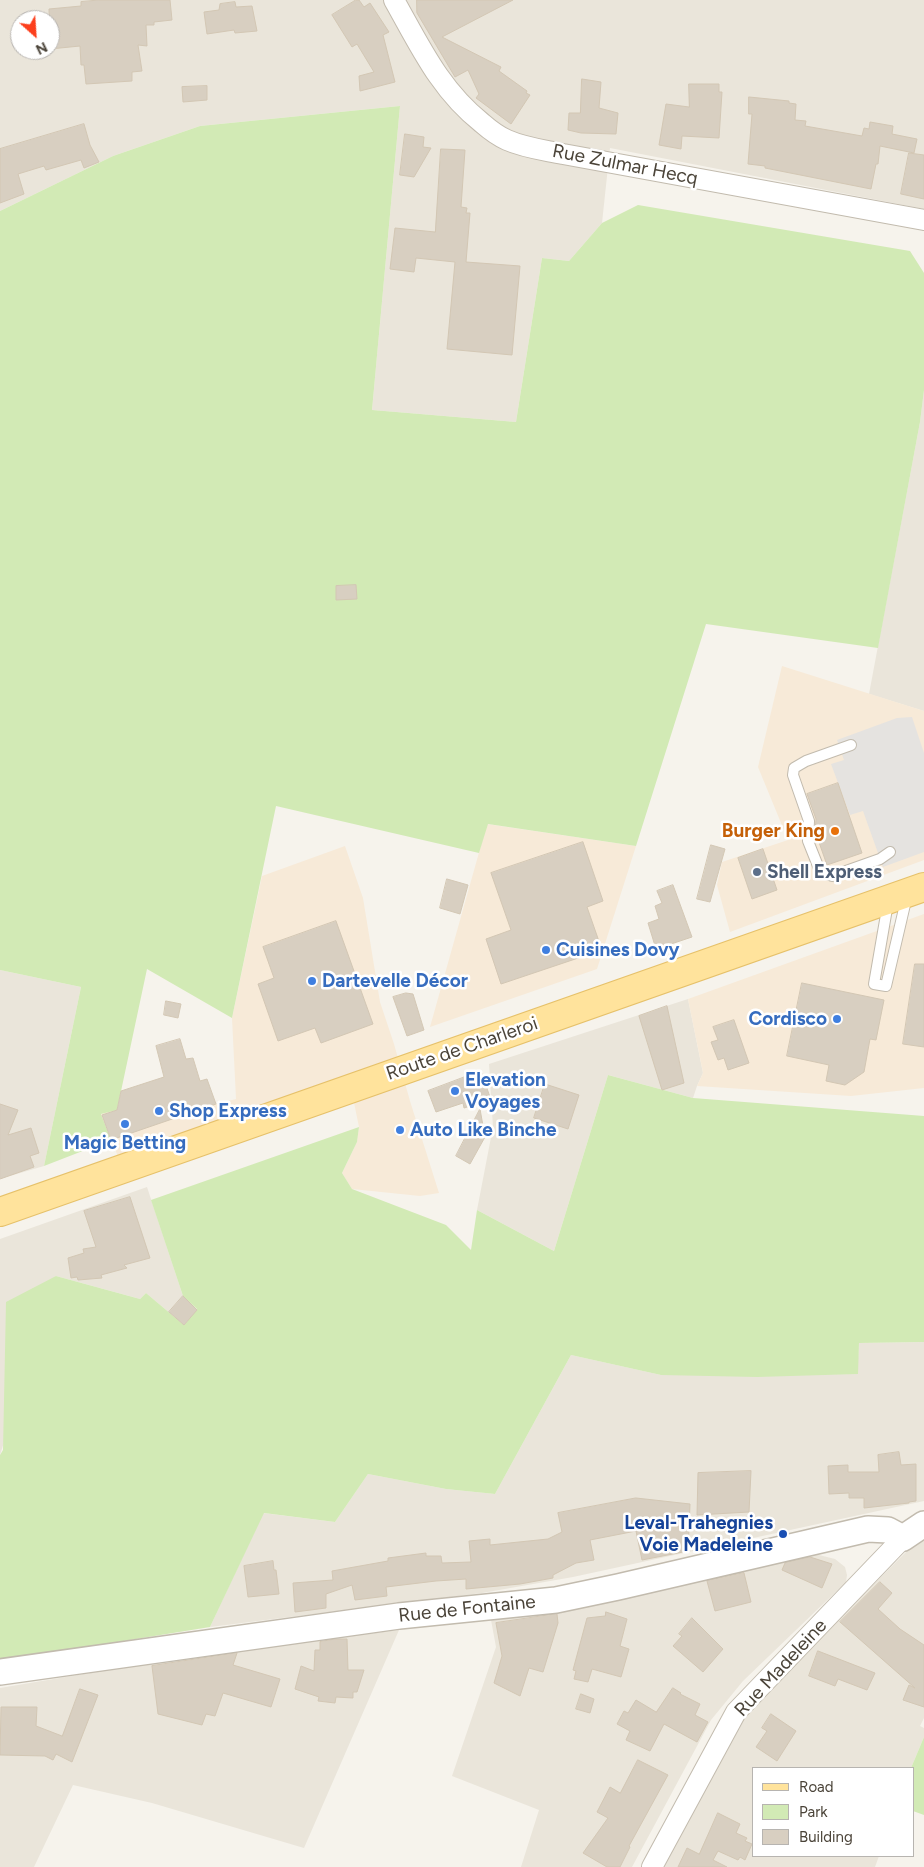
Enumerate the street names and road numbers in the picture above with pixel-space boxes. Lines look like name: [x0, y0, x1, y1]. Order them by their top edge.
street label: Rue Zulmar Hecq: [550, 140, 700, 190]
street label: Route de Charleroi: [383, 1012, 541, 1086]
street label: Rue de Fontaine: [397, 1590, 537, 1628]
street label: Rue Madeleine: [730, 1615, 832, 1721]

